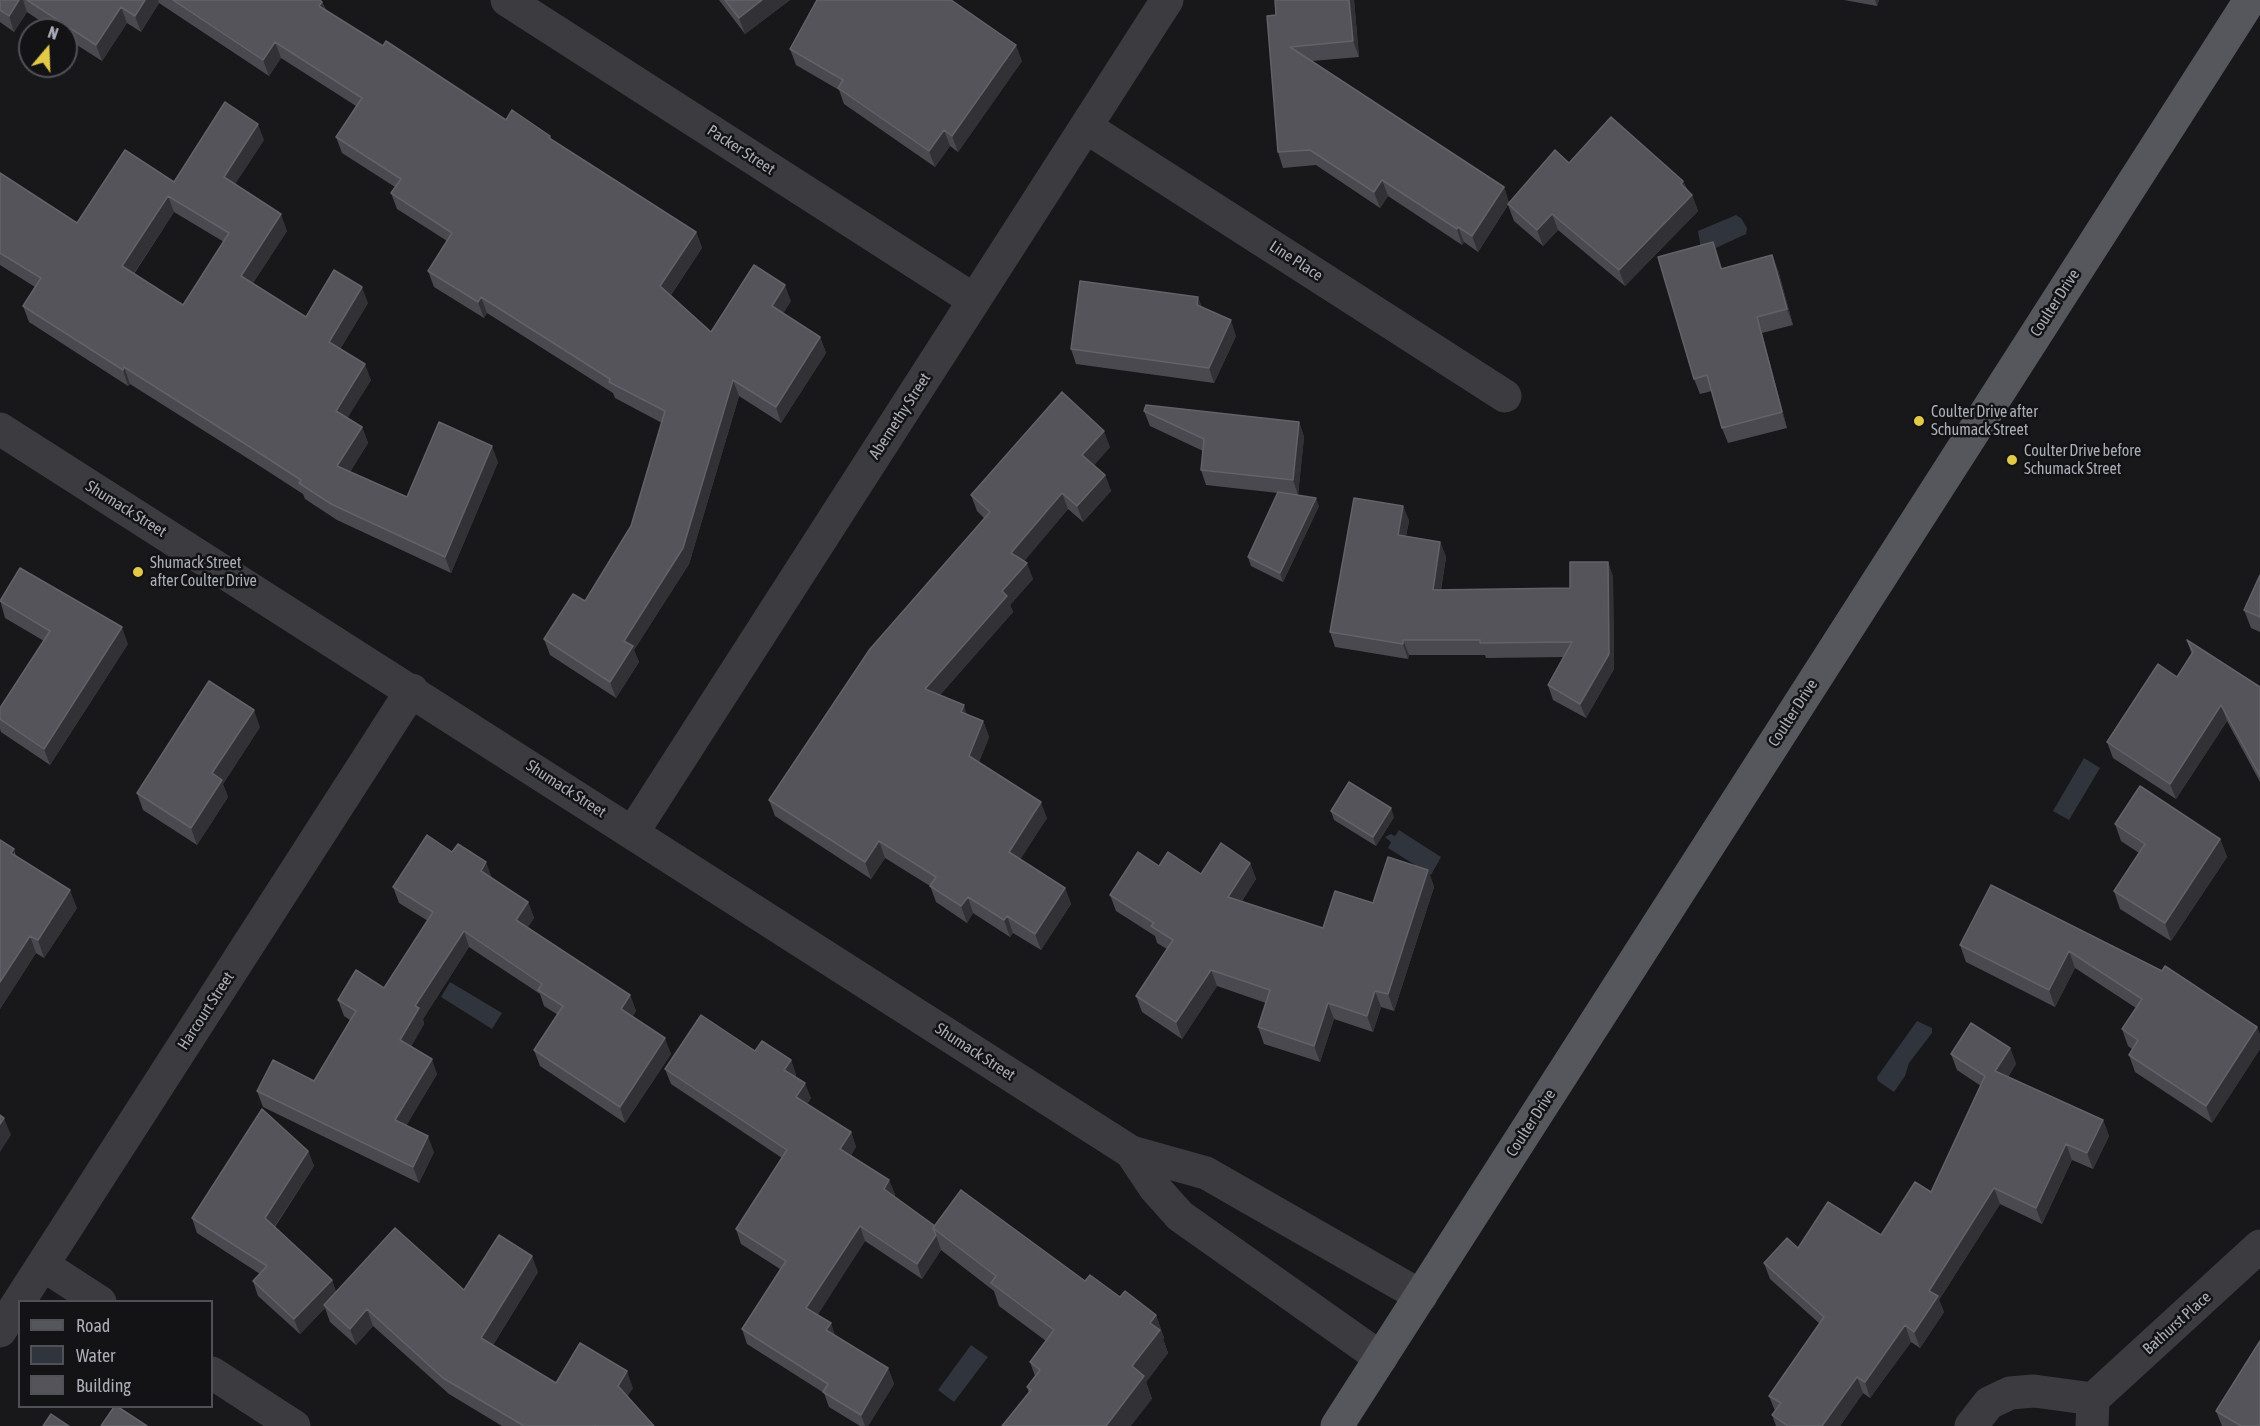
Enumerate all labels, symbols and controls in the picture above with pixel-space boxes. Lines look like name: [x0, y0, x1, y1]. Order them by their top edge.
north arrow: [18, 18, 78, 78]
text: N: [46, 23, 61, 43]
street label: Packer Street: [704, 121, 778, 179]
street label: Line Place: [1266, 237, 1326, 285]
street label: Coulter Drive: [2026, 266, 2084, 340]
street label: Abernethy Street: [865, 369, 935, 463]
place label: Coulter Drive after Schumack Street: [1931, 402, 2038, 440]
marker: Coulter Drive after Schumack Street: [1912, 414, 1926, 428]
place label: Coulter Drive before Schumack Street: [2024, 441, 2141, 479]
marker: Coulter Drive before Schumack Street: [2005, 453, 2019, 467]
street label: Shumack Street: [82, 477, 170, 541]
place label: Shumack Street after Coulter Drive: [150, 553, 257, 591]
marker: Shumack Street after Coulter Drive: [131, 565, 145, 579]
street label: Coulter Drive: [1764, 676, 1822, 750]
street label: Shumack Street: [522, 756, 610, 822]
street label: Harcourt Street: [174, 968, 238, 1054]
street label: Shumack Street: [931, 1019, 1019, 1085]
street label: Coulter Drive: [1502, 1086, 1560, 1160]
street label: Bathurst Place: [2139, 1287, 2215, 1359]
legend: [18, 1300, 213, 1408]
text: Road: [76, 1315, 110, 1336]
text: Water: [76, 1345, 115, 1366]
text: Building: [76, 1375, 131, 1396]

